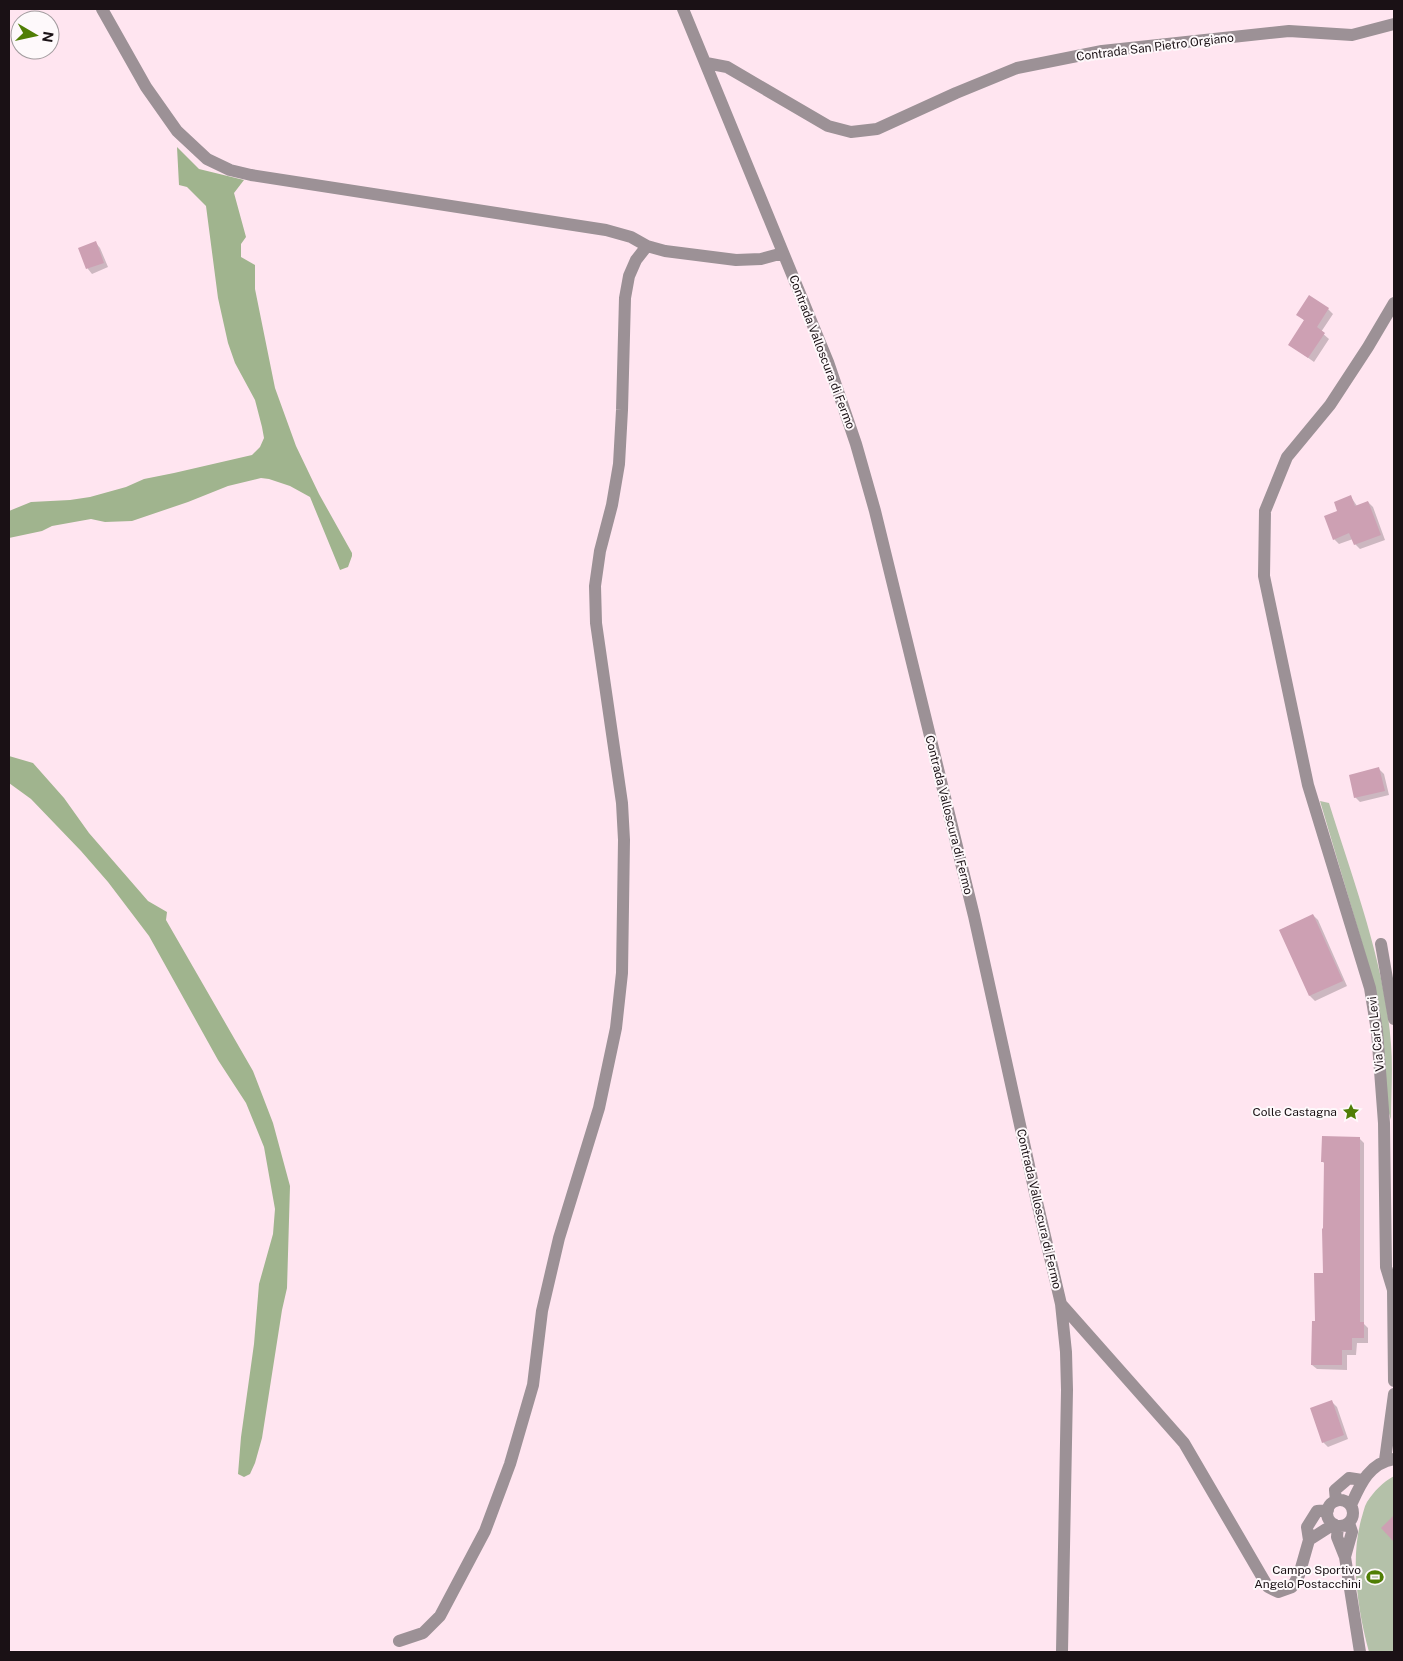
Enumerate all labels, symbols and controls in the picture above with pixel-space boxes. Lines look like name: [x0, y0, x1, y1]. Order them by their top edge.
north arrow: [10, 10, 60, 60]
text: N: [39, 30, 57, 44]
street label: Contrada San Pietro Orgiano: [1075, 30, 1235, 64]
street label: Contrada Valloscura di Fermo: [786, 273, 858, 431]
street label: Contrada Valloscura di Fermo: [922, 734, 976, 896]
street label: Via Carlo Levi: [1365, 996, 1387, 1072]
place icon: Colle Castagna: [1341, 1102, 1361, 1122]
place label: Colle Castagna: [1253, 1105, 1337, 1119]
street label: Contrada Valloscura di Fermo: [1014, 1128, 1064, 1291]
place label: Campo Sportivo Angelo Postacchini: [1254, 1563, 1361, 1591]
sports icon: Campo Sportivo Angelo Postacchini: [1365, 1567, 1385, 1587]

